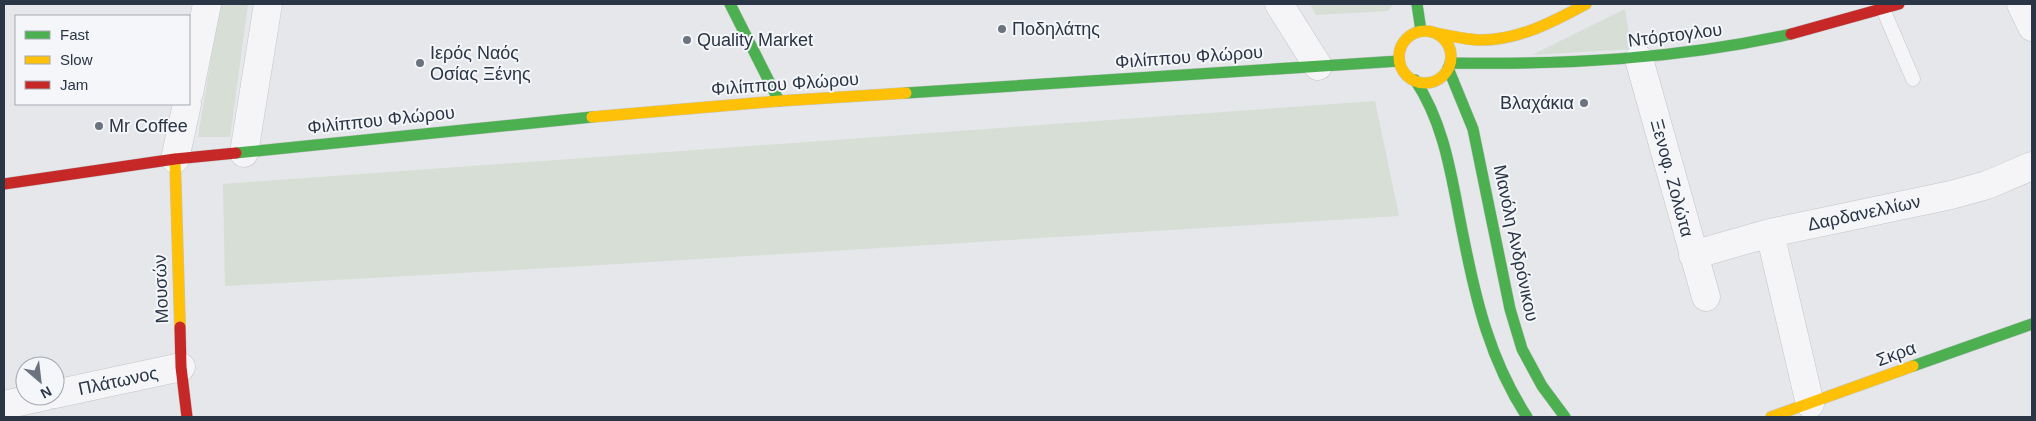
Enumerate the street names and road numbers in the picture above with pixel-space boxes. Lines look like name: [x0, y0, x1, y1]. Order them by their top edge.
street label: Ντόρτογλου: [1627, 19, 1723, 51]
street label: Φιλίππου Φλώρου: [1114, 42, 1264, 72]
street label: Φιλίππου Φλώρου: [710, 69, 860, 99]
street label: Φιλίππου Φλώρου: [306, 102, 456, 138]
street label: Ξενοφ. Ζολώτα: [1647, 117, 1697, 239]
street label: Μανόλη Ανδρόνικου: [1490, 163, 1542, 323]
street label: Δαρδανελλίων: [1806, 191, 1922, 235]
street label: Μουσών: [150, 254, 172, 324]
street label: Σκρα: [1873, 338, 1919, 370]
street label: Πλάτωνος: [76, 363, 160, 399]

